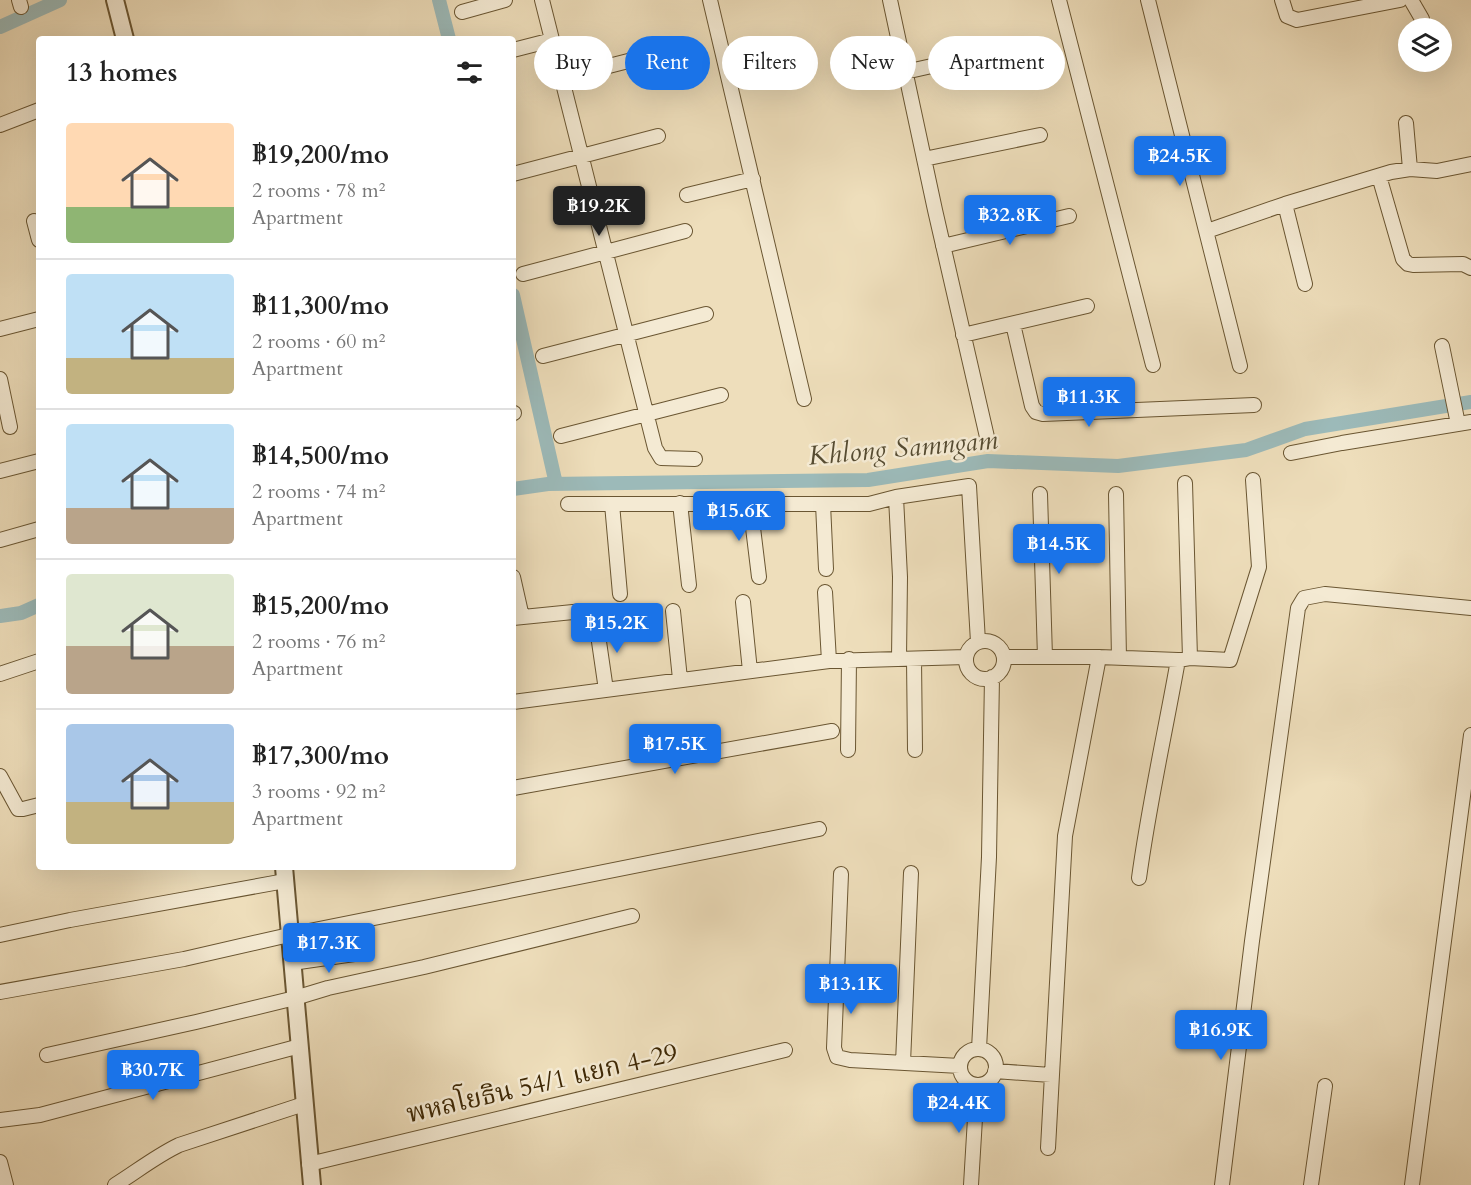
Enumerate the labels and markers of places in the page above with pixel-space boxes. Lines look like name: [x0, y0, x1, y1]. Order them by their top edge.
pin: ฿24.5K: [1131, 136, 1229, 187]
pin: ฿19.2K: [550, 186, 648, 237]
pin: ฿32.8K: [961, 195, 1059, 246]
pin: ฿11.3K: [1040, 377, 1138, 428]
pin: ฿15.6K: [690, 491, 788, 542]
pin: ฿14.5K: [1010, 524, 1108, 575]
pin: ฿15.2K: [568, 603, 666, 654]
pin: ฿17.5K: [626, 724, 724, 775]
pin: ฿17.3K: [280, 923, 378, 974]
pin: ฿13.1K: [802, 964, 900, 1015]
pin: ฿16.9K: [1172, 1010, 1270, 1061]
pin: ฿30.7K: [104, 1050, 202, 1101]
pin: ฿24.4K: [910, 1083, 1008, 1134]

